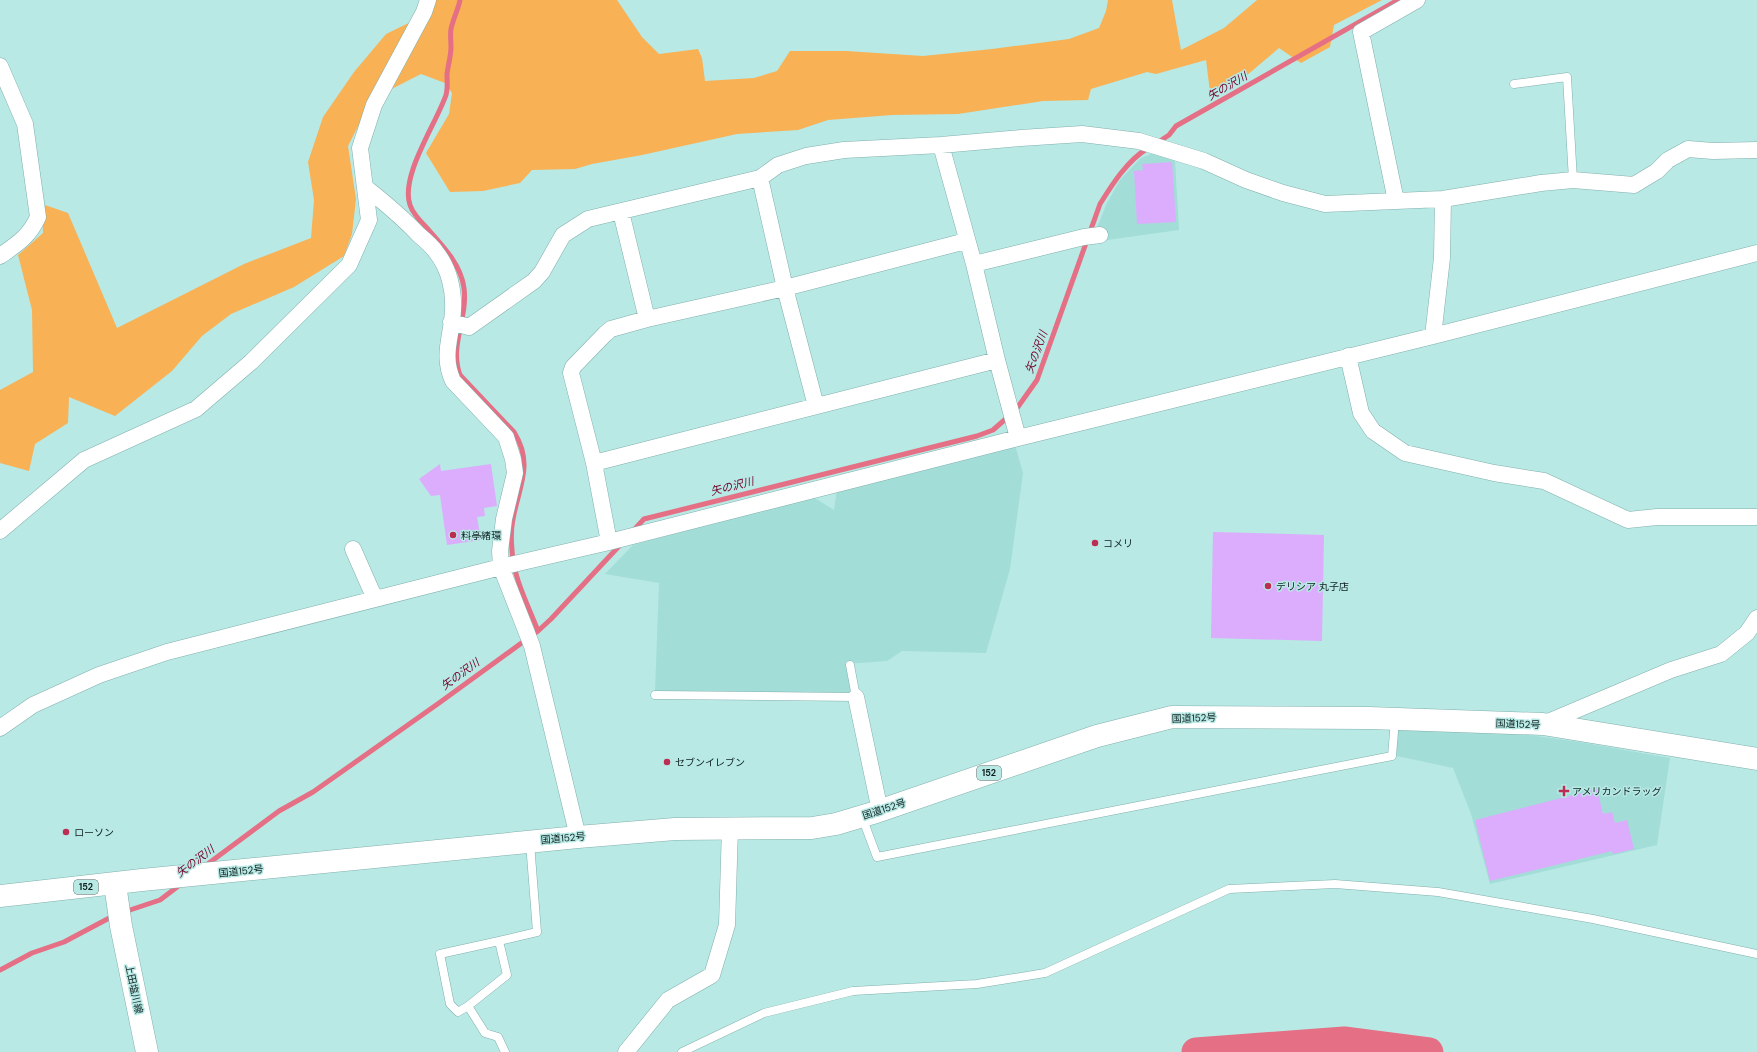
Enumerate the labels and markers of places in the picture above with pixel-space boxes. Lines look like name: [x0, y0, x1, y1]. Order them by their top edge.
place label: 料亭緒環: [461, 529, 501, 542]
marker: 料亭緒環: [448, 530, 458, 540]
place label: コメリ: [1103, 537, 1133, 550]
marker: コメリ: [1090, 538, 1100, 548]
place label: デリシア 丸子店: [1276, 580, 1349, 593]
marker: デリシア 丸子店: [1263, 581, 1273, 591]
place label: セブンイレブン: [675, 756, 745, 769]
marker: セブンイレブン: [662, 757, 672, 767]
place label: アメリカンドラッグ: [1572, 785, 1662, 798]
marker: アメリカンドラッグ: [1559, 786, 1569, 796]
place label: ローソン: [74, 826, 114, 839]
marker: ローソン: [61, 827, 71, 837]

